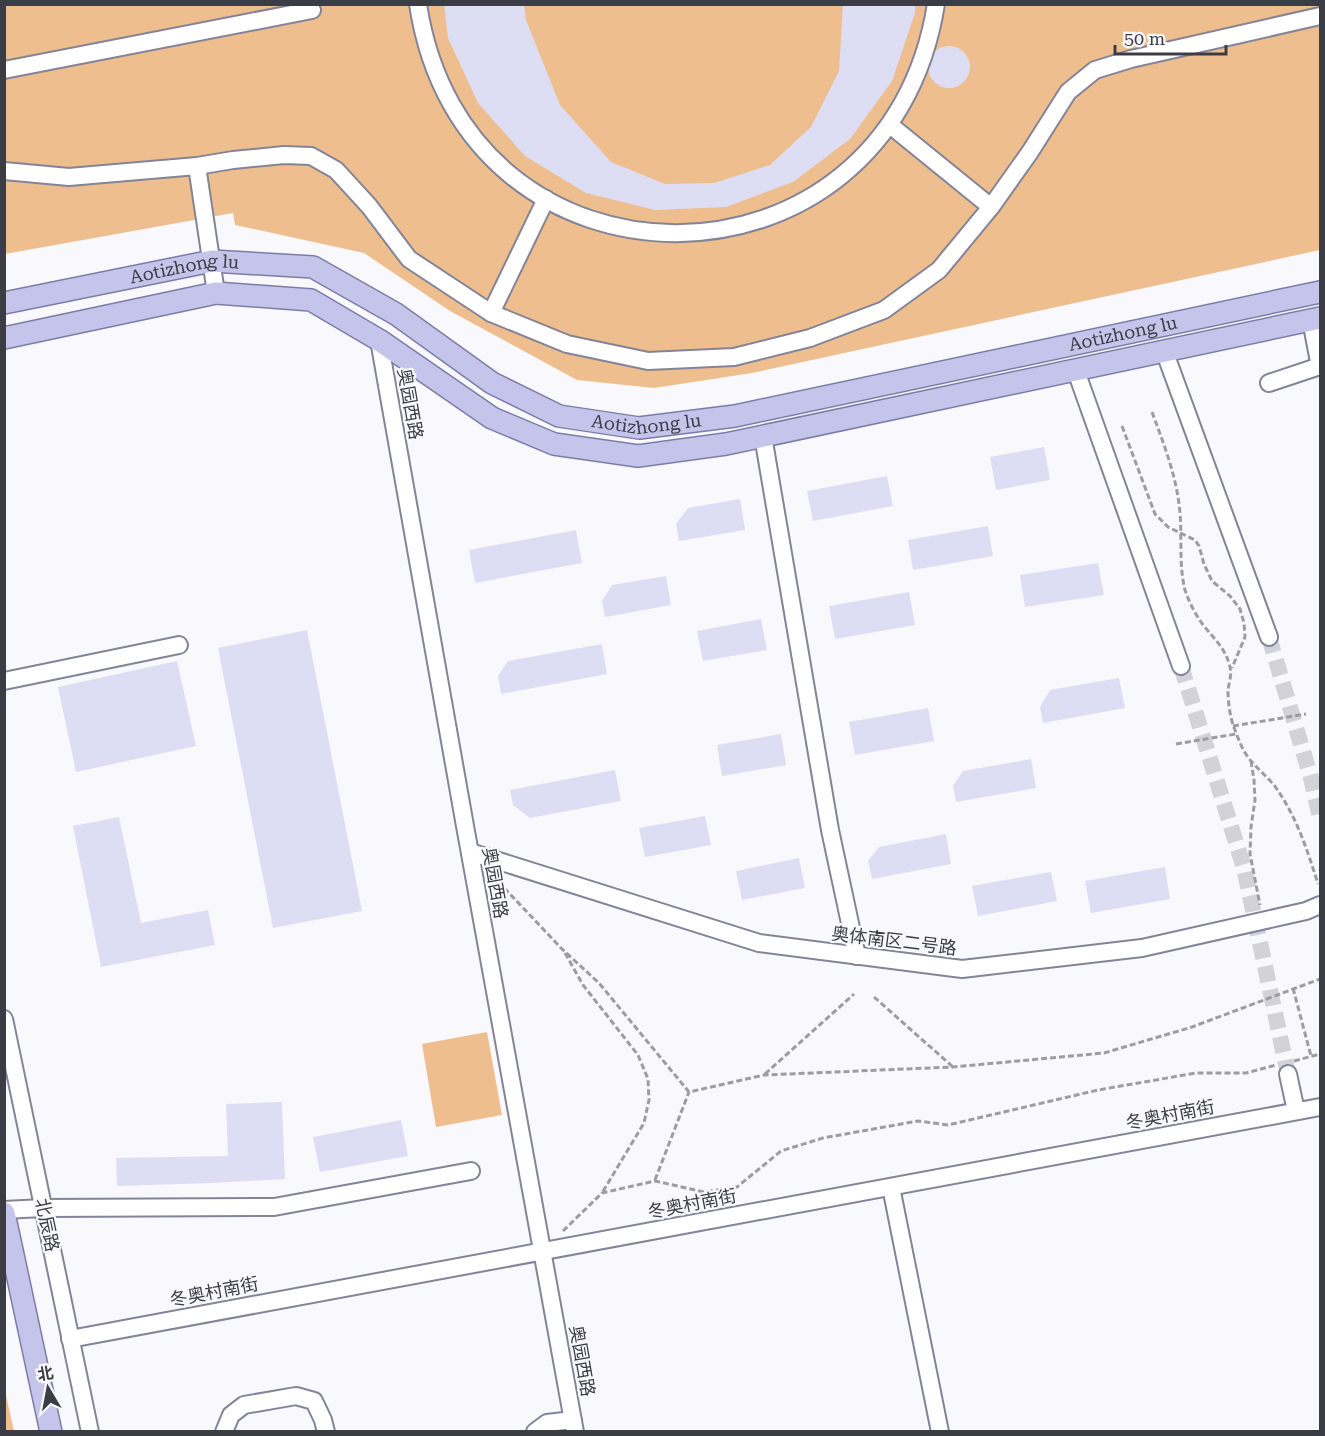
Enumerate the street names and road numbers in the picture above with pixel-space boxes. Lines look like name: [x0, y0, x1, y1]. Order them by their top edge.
street label: Aotizhong lu: [128, 250, 240, 287]
street label: Aotizhong lu: [1067, 312, 1179, 355]
street label: 奥园西路: [394, 367, 427, 441]
street label: Aotizhong lu: [590, 409, 702, 438]
street label: 奥园西路: [479, 846, 512, 920]
street label: 奥体南区二号路: [830, 922, 958, 959]
street label: 冬奥村南街: [1124, 1096, 1216, 1133]
street label: 冬奥村南街: [646, 1185, 738, 1222]
street label: 北辰路: [32, 1196, 63, 1253]
street label: 冬奥村南街: [168, 1273, 260, 1310]
street label: 奥园西路: [566, 1324, 599, 1398]

